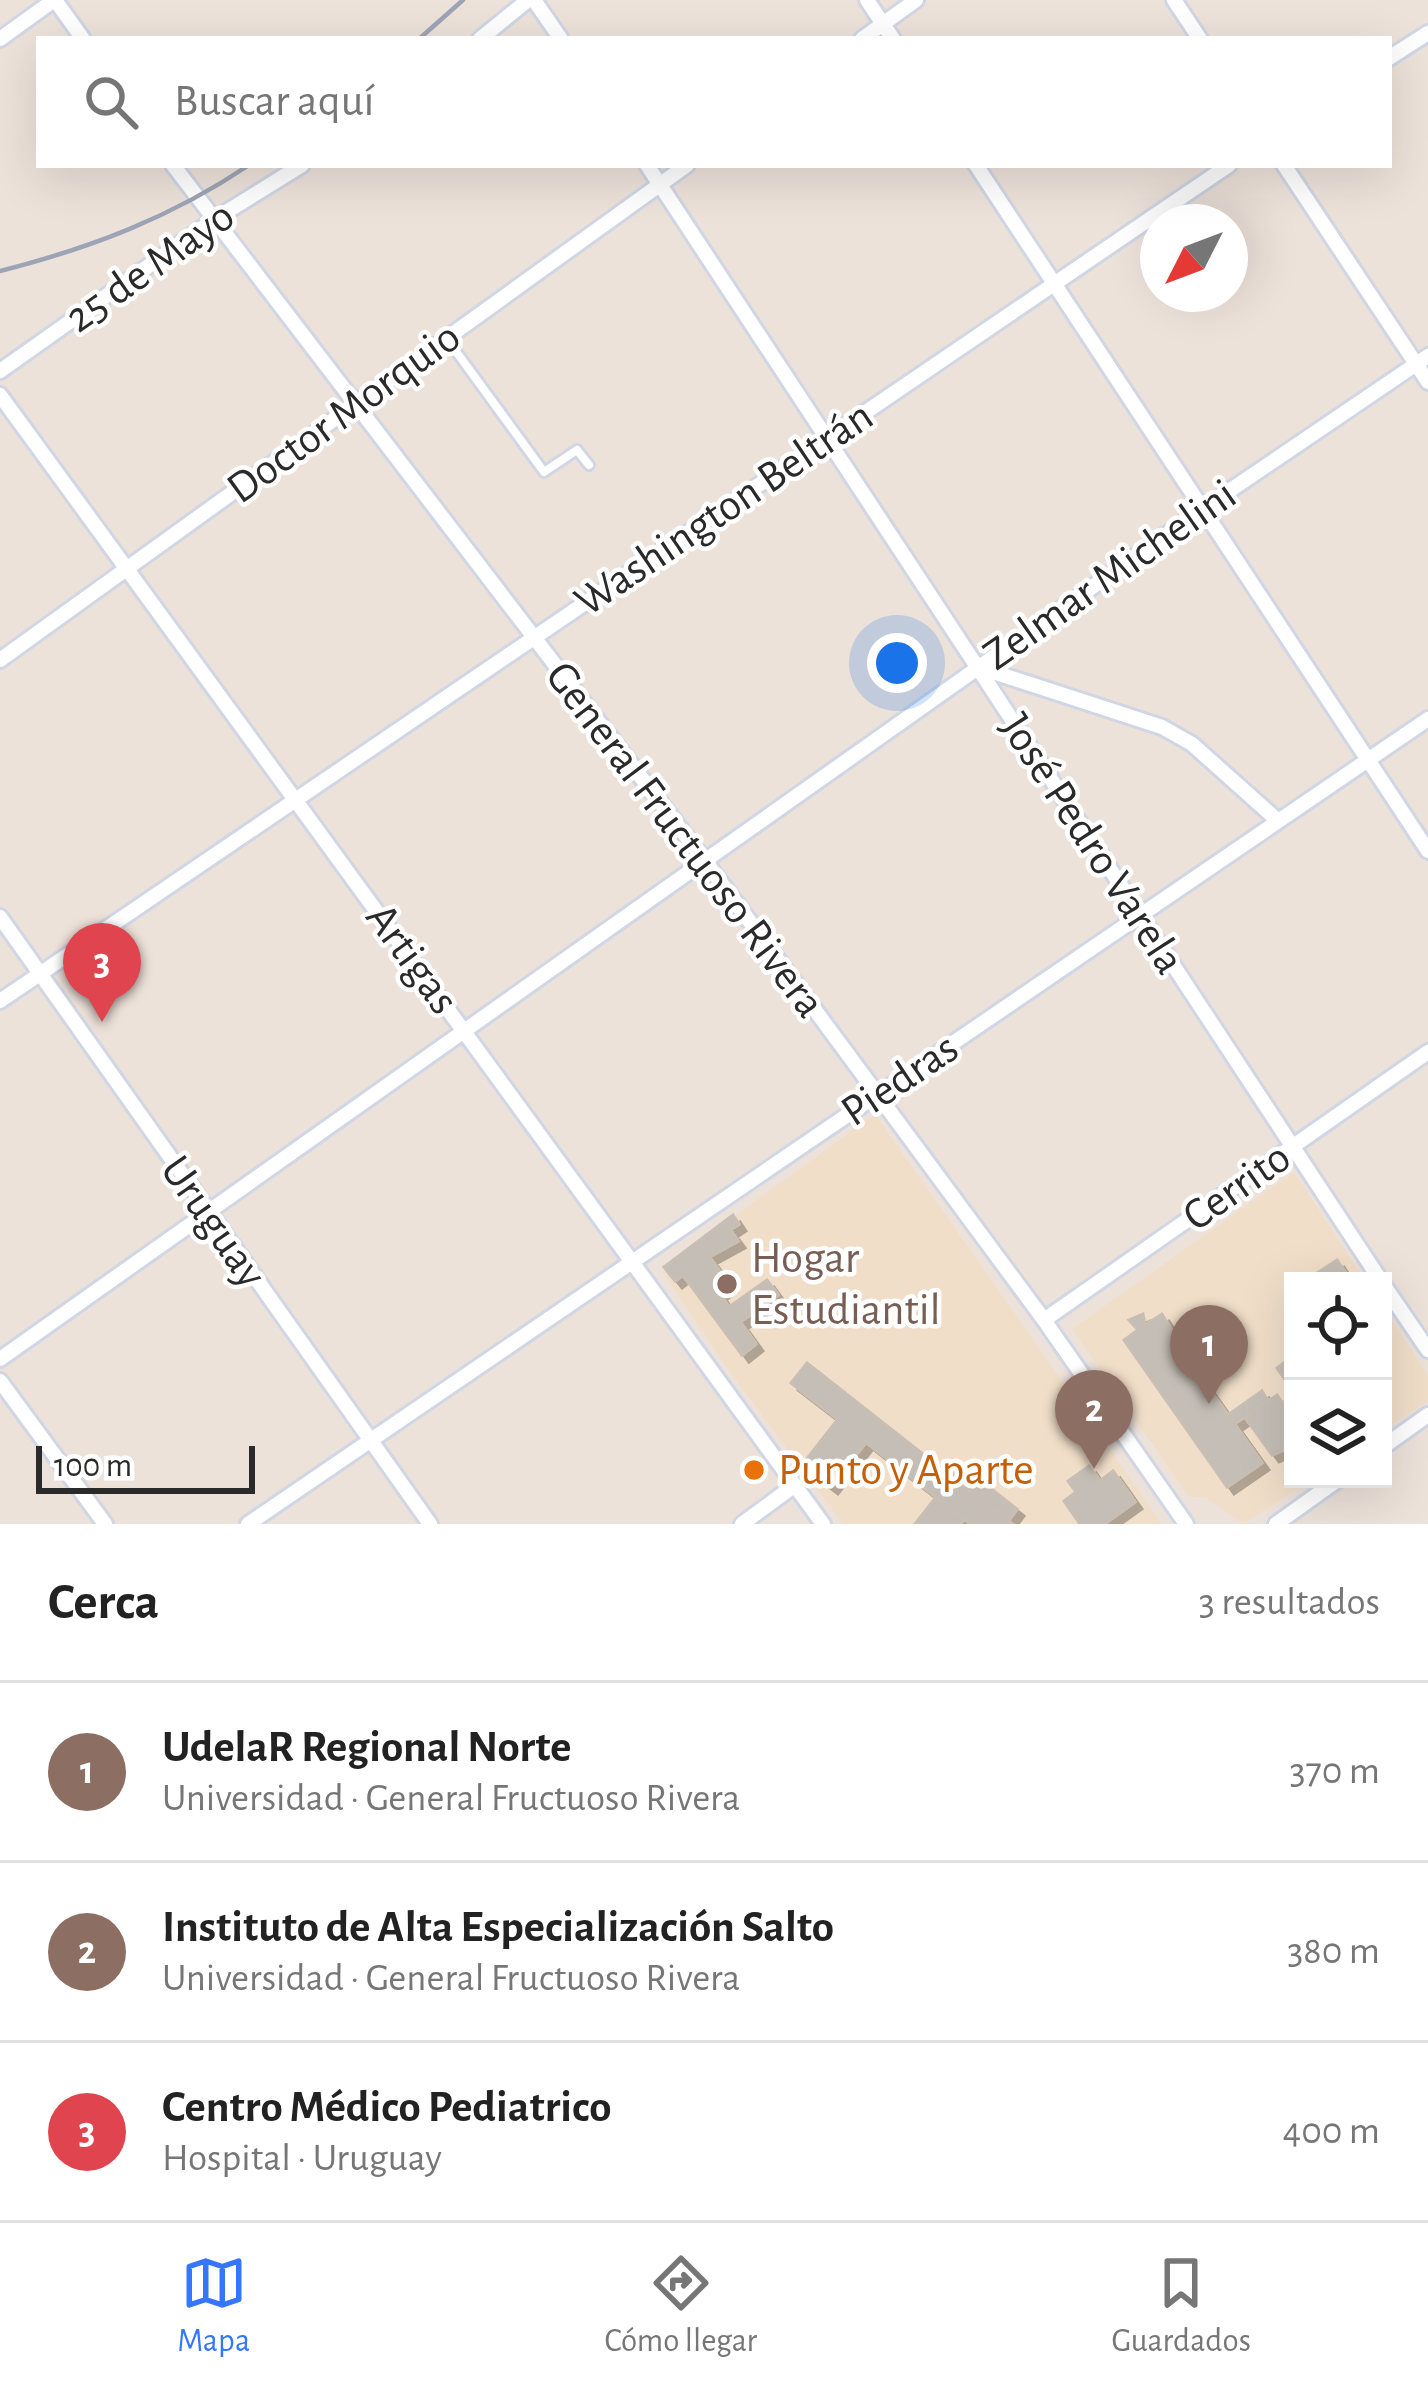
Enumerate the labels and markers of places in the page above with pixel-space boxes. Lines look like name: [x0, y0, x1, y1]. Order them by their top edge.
pin: 3: [63, 923, 141, 1022]
place label: Hogar Estudiantil: [751, 1236, 941, 1333]
marker: Hogar Estudiantil: [714, 1271, 740, 1297]
pin: 1: [1170, 1305, 1248, 1404]
pin: 2: [1055, 1370, 1133, 1469]
place label: Punto y Aparte: [778, 1448, 1034, 1493]
marker: Punto y Aparte: [741, 1457, 767, 1483]

